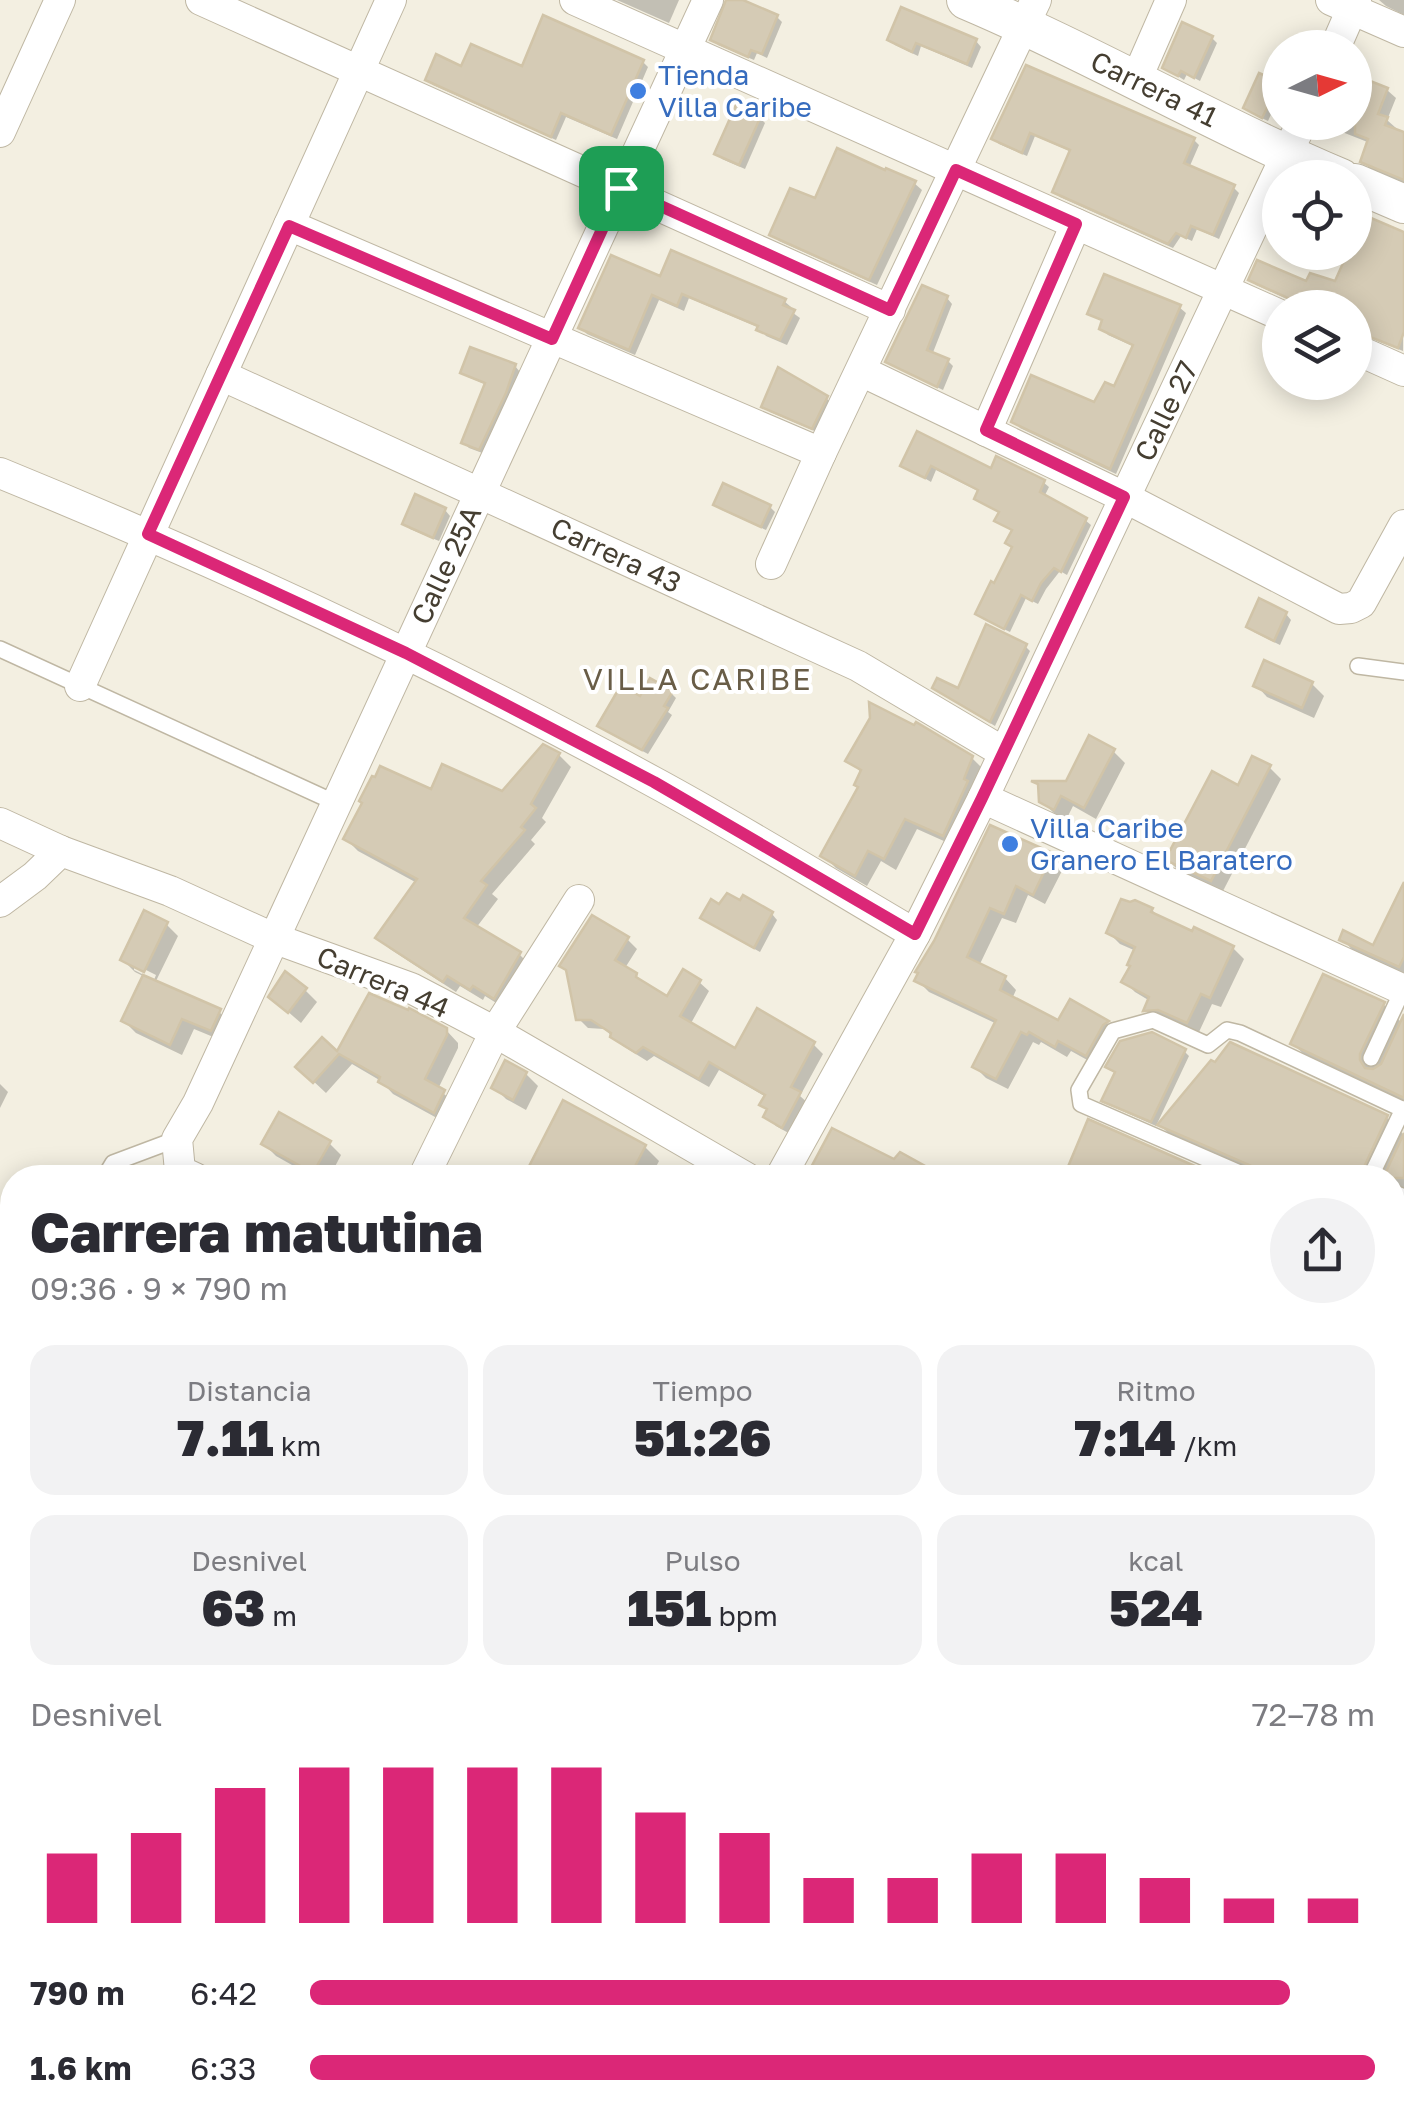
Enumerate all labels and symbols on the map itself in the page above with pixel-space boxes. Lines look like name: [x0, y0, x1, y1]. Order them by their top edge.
north arrow: [1262, 30, 1372, 140]
street label: Carrera 41: [1086, 44, 1223, 133]
place label: Tienda Villa Caribe: [658, 58, 812, 123]
marker: Tienda Villa Caribe: [627, 80, 649, 102]
pin: [579, 146, 664, 231]
street label: Calle 27: [1127, 356, 1204, 466]
street label: Calle 25A: [404, 500, 487, 629]
street label: Carrera 43: [546, 510, 686, 599]
district label: VILLA CARIBE: [583, 661, 813, 697]
place label: Villa Caribe Granero El Baratero: [1030, 811, 1293, 876]
marker: Villa Caribe Granero El Baratero: [999, 833, 1021, 855]
street label: Carrera 44: [312, 939, 454, 1024]

